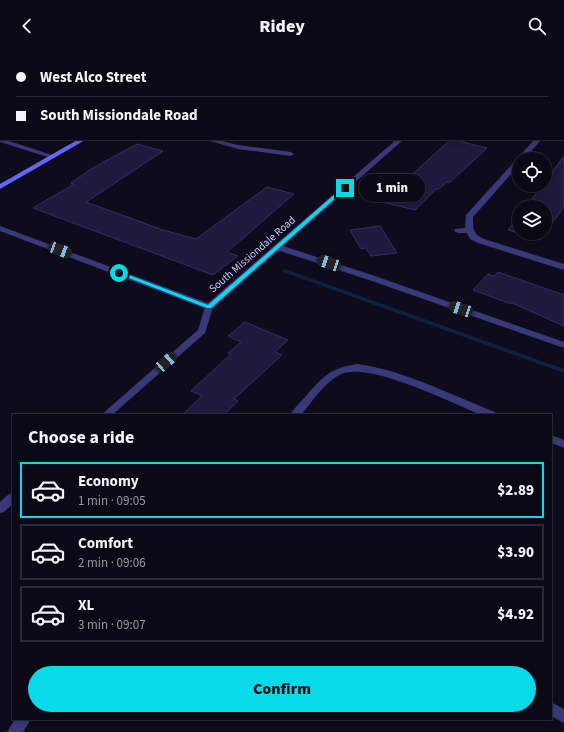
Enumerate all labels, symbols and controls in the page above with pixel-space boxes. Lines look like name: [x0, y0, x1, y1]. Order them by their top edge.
text: Ridey: [259, 14, 305, 39]
icon: back: [16, 15, 38, 37]
icon: search: [526, 15, 548, 37]
text: West Alco Street: [40, 67, 147, 88]
text: South Missiondale Road: [40, 105, 198, 126]
map controls: [512, 152, 552, 240]
button: locate: [512, 152, 552, 192]
callout: 1 min: [359, 174, 425, 202]
route end: [336, 179, 354, 197]
text: 1 min: [376, 179, 408, 197]
button: layers: [512, 200, 552, 240]
street label: South Missiondale Road: [206, 213, 299, 296]
car: [47, 240, 73, 260]
car: [316, 253, 342, 273]
route start: [110, 264, 128, 282]
car: [448, 299, 474, 319]
car: [153, 350, 179, 374]
text: Choose a ride: [28, 425, 134, 450]
text: Economy: [78, 471, 139, 492]
icon: car: [30, 472, 66, 508]
text: $2.89: [497, 480, 534, 501]
text: 1 min · 09:05: [78, 492, 146, 510]
text: Comfort: [78, 533, 133, 554]
icon: car: [30, 534, 66, 570]
text: $3.90: [497, 542, 534, 563]
text: 2 min · 09:06: [78, 554, 146, 572]
text: XL: [78, 595, 94, 616]
icon: car: [30, 596, 66, 632]
text: $4.92: [497, 604, 534, 625]
text: 3 min · 09:07: [78, 616, 146, 634]
button: Confirm: [28, 666, 536, 712]

